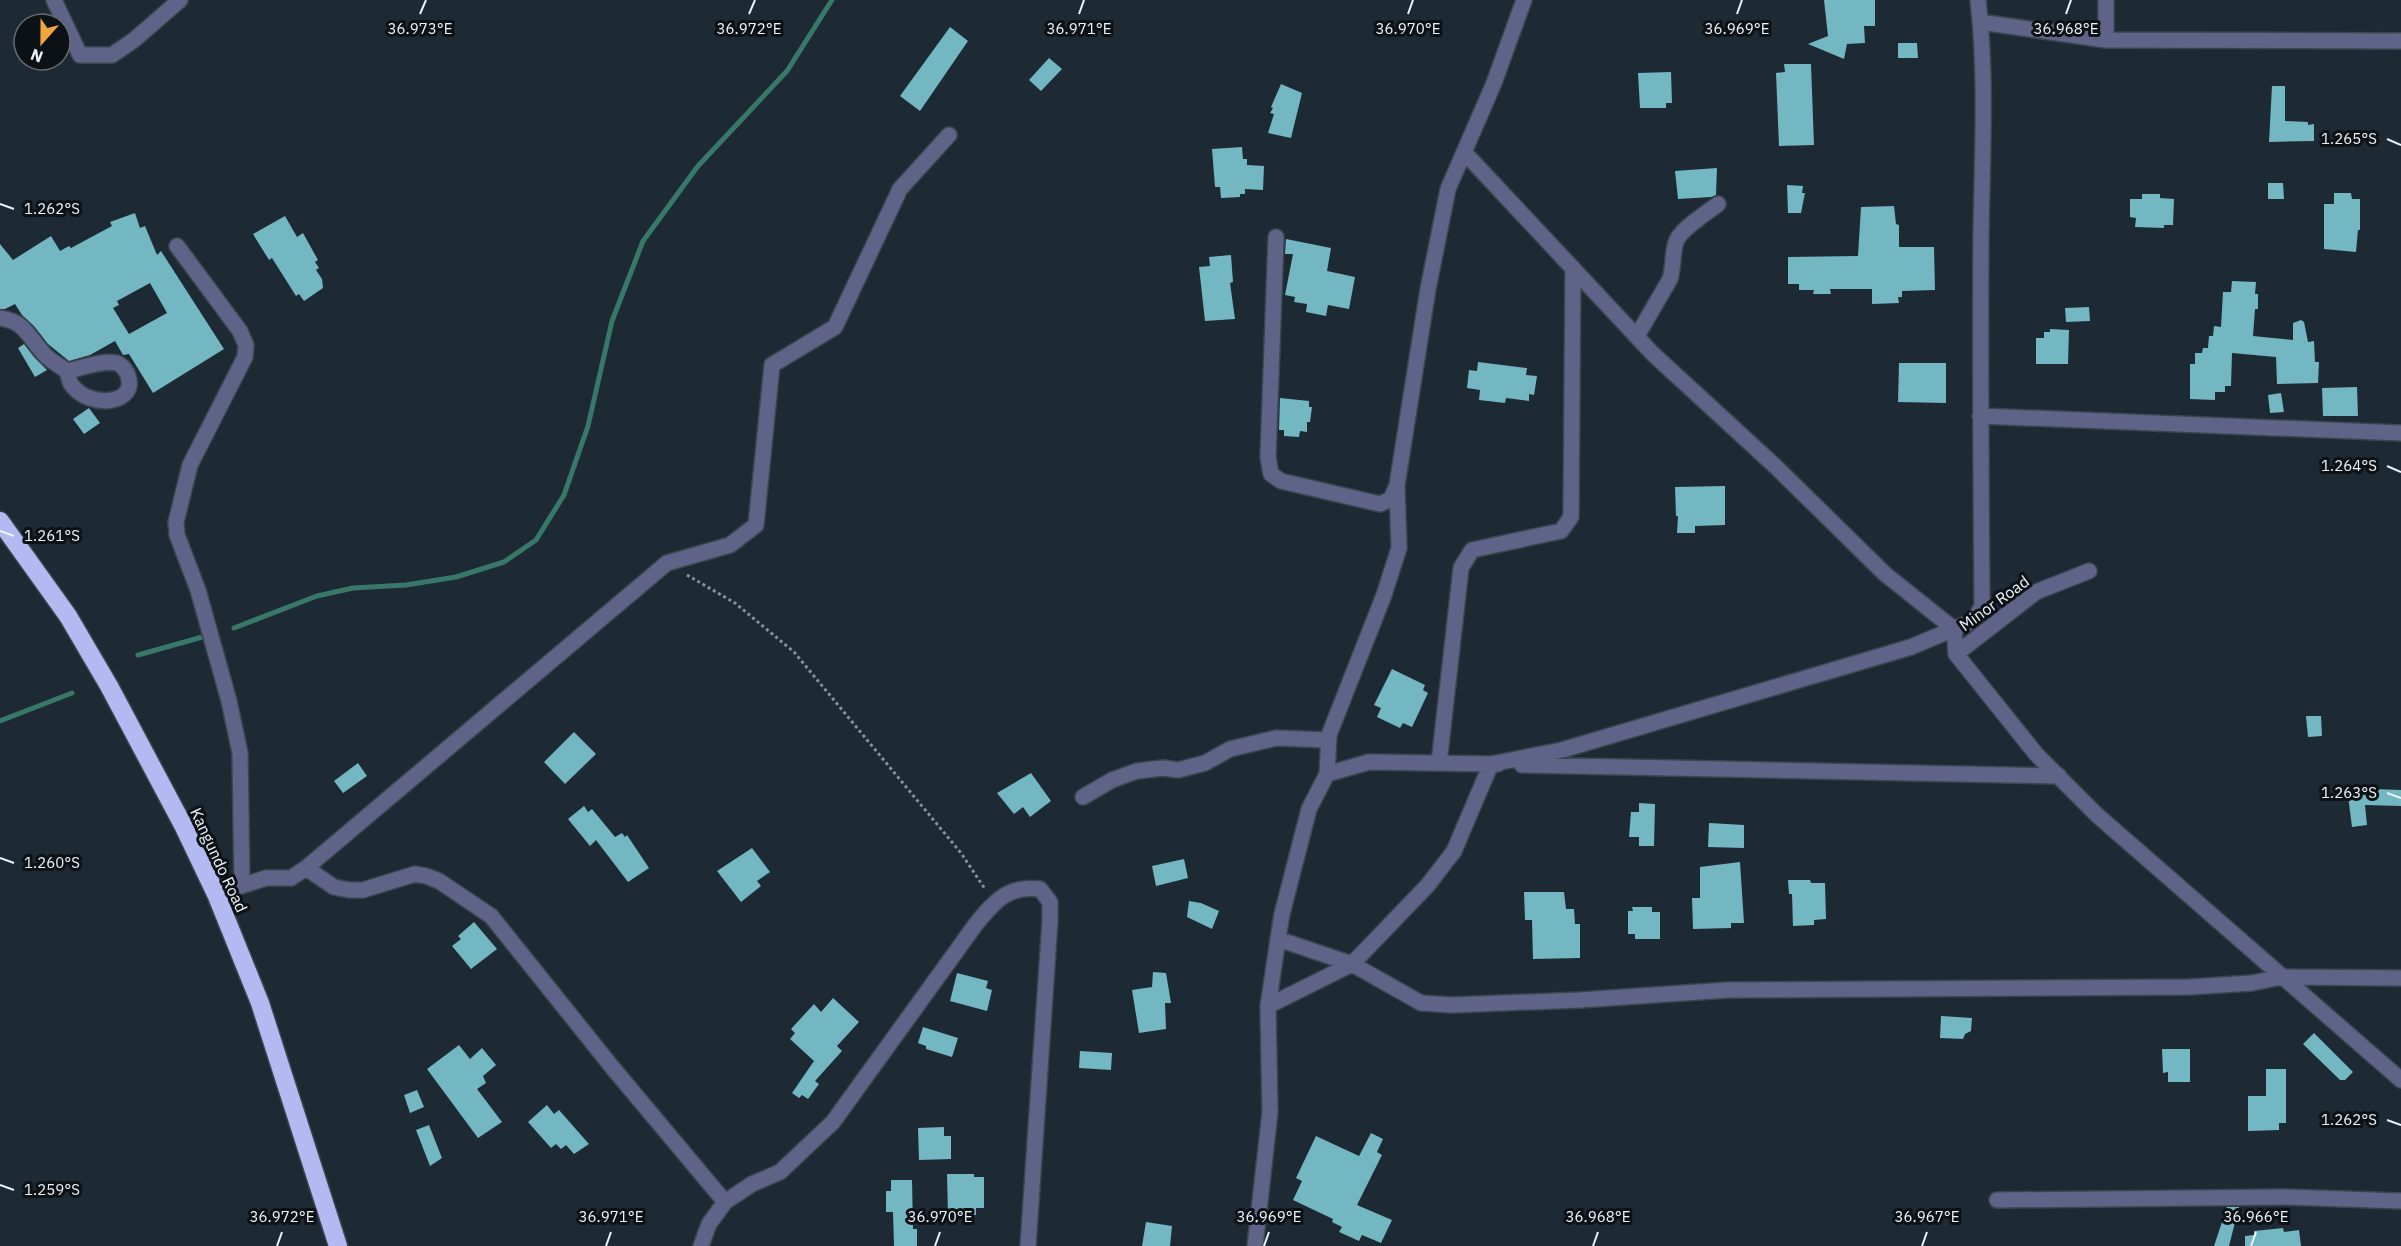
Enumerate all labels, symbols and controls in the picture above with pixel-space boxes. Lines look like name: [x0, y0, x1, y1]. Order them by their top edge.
north arrow: [12, 12, 72, 72]
text: 36.973°E: [388, 19, 452, 38]
text: 36.972°E: [717, 19, 781, 38]
text: 36.971°E: [1047, 19, 1111, 38]
text: 36.970°E: [1376, 19, 1440, 38]
text: 36.969°E: [1705, 19, 1769, 38]
text: 36.968°E: [2034, 19, 2098, 38]
text: N: [28, 45, 46, 67]
text: 1.265°S: [2321, 129, 2377, 148]
text: 1.262°S: [24, 199, 80, 218]
text: 1.264°S: [2321, 456, 2377, 475]
text: 1.261°S: [24, 526, 80, 545]
street label: Minor Road: [1955, 571, 2033, 635]
text: 1.263°S: [2321, 783, 2377, 802]
street label: Kangundo Road: [186, 805, 252, 915]
text: 1.260°S: [24, 853, 80, 872]
text: 1.262°S: [2321, 1110, 2377, 1129]
text: 1.259°S: [24, 1180, 80, 1199]
text: 36.972°E: [250, 1207, 314, 1226]
text: 36.971°E: [579, 1207, 643, 1226]
text: 36.970°E: [908, 1207, 972, 1226]
text: 36.969°E: [1237, 1207, 1301, 1226]
text: 36.968°E: [1566, 1207, 1630, 1226]
text: 36.967°E: [1895, 1207, 1959, 1226]
text: 36.966°E: [2224, 1207, 2288, 1226]

